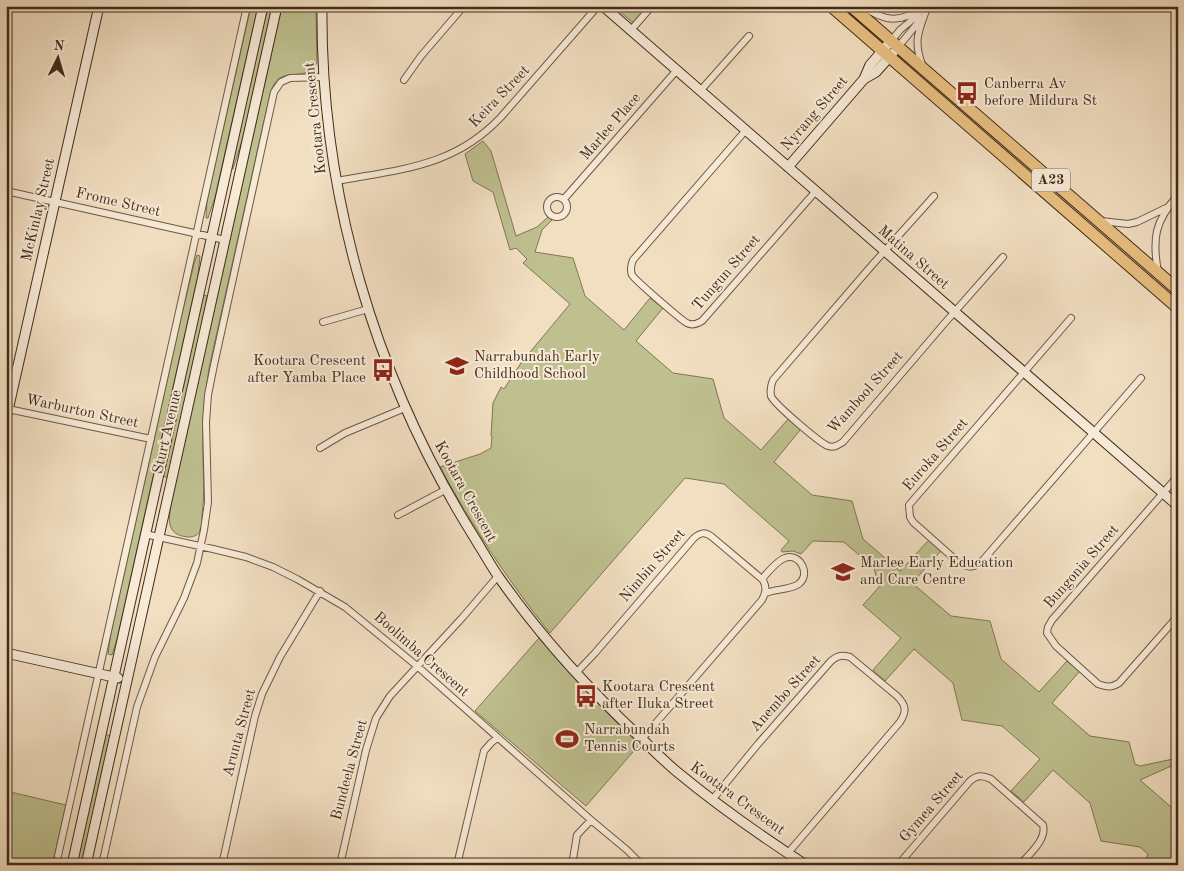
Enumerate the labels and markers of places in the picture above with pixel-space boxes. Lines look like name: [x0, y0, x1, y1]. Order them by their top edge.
place label: Canberra Av before Mildura St: [984, 77, 1097, 109]
bus stop icon: Canberra Av before Mildura St: [954, 80, 980, 106]
place label: Narrabundah Early Childhood School: [474, 350, 600, 382]
school or university icon: Narrabundah Early Childhood School: [444, 353, 470, 379]
place label: Kootara Crescent after Yamba Place: [247, 354, 366, 386]
bus stop icon: Kootara Crescent after Yamba Place: [370, 357, 396, 383]
place label: Marlee Early Education and Care Centre: [860, 556, 1013, 588]
school or university icon: Marlee Early Education and Care Centre: [830, 559, 856, 585]
place label: Kootara Crescent after Iluka Street: [602, 680, 715, 712]
bus stop icon: Kootara Crescent after Iluka Street: [573, 683, 599, 709]
place label: Narrabundah Tennis Courts: [584, 723, 675, 755]
sports icon: Narrabundah Tennis Courts: [554, 726, 580, 752]

